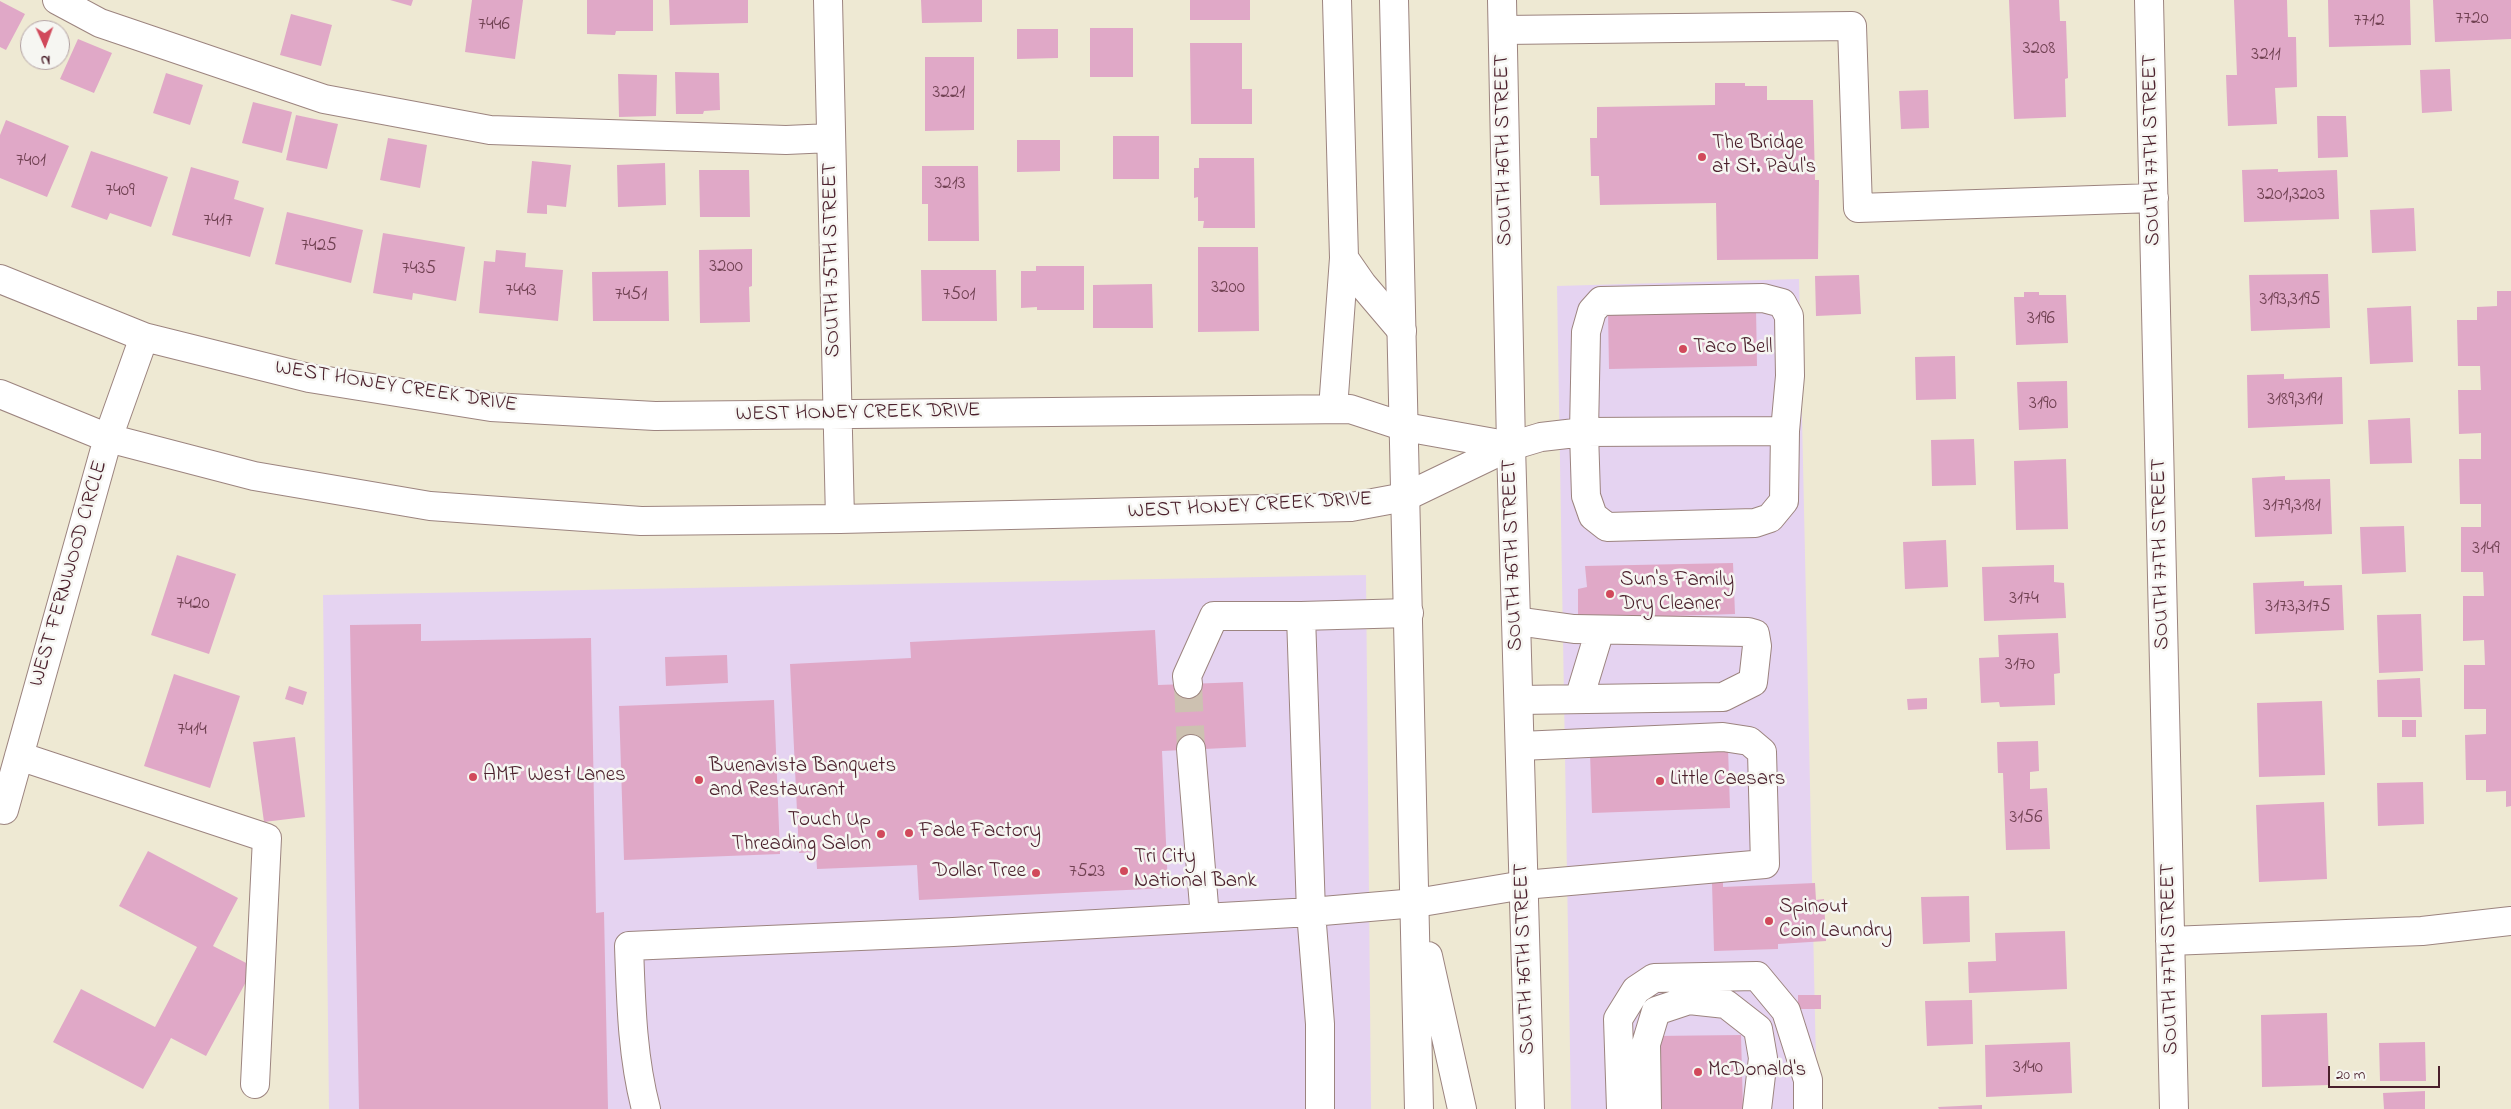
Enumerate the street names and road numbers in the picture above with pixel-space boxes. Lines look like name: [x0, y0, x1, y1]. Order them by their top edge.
street label: SOUTH 76TH STREET: [1491, 54, 1519, 246]
street label: SOUTH 77TH STREET: [2139, 54, 2167, 246]
street label: SOUTH 75TH STREET: [819, 162, 847, 358]
street label: WEST HONEY CREEK DRIVE: [273, 356, 519, 420]
street label: WEST HONEY CREEK DRIVE: [735, 399, 981, 429]
street label: WEST FERNWOOD CIRCLE: [26, 458, 114, 690]
street label: SOUTH 77TH STREET: [2148, 458, 2176, 650]
street label: SOUTH 76TH STREET: [1498, 459, 1530, 651]
street label: WEST HONEY CREEK DRIVE: [1127, 488, 1373, 526]
street label: SOUTH 76TH STREET: [1510, 863, 1542, 1055]
street label: SOUTH 77TH STREET: [2157, 863, 2185, 1055]

